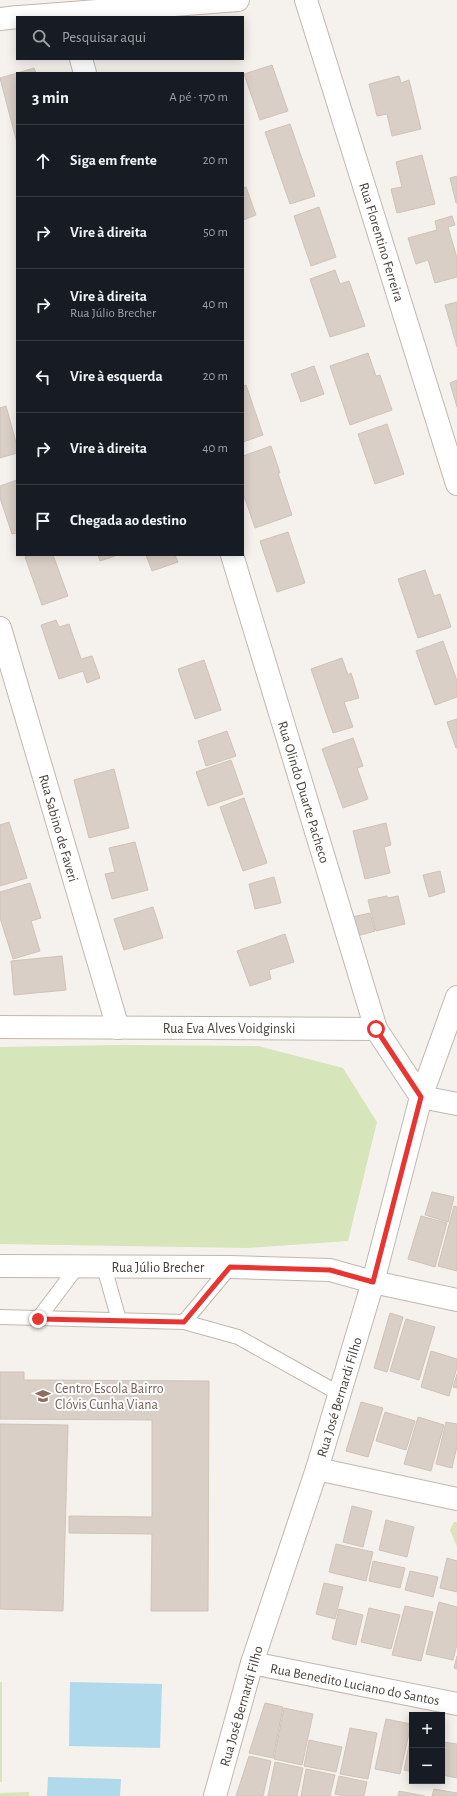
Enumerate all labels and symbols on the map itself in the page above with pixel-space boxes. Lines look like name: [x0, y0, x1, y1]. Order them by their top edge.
street label: Rua Florentino Ferreira: [356, 181, 406, 304]
street label: Rua Olindo Duarte Pacheco: [275, 720, 331, 865]
street label: Rua Sabino de Faveri: [36, 773, 80, 884]
route start: [367, 1020, 385, 1038]
street label: Rua Eva Alves Voidginski: [163, 1022, 295, 1036]
street label: Rua Júlio Brecher: [112, 1261, 205, 1275]
route end: [29, 1310, 47, 1328]
street label: Rua José Bernardi Filho: [315, 1335, 365, 1459]
place label: Centro Escola Bairro Clóvis Cunha Viana: [55, 1382, 164, 1412]
school or university icon: Centro Escola Bairro Clóvis Cunha Viana: [34, 1387, 52, 1405]
street label: Rua José Bernardi Filho: [218, 1644, 266, 1768]
street label: Rua Benedito Luciano do Santos: [269, 1662, 441, 1708]

